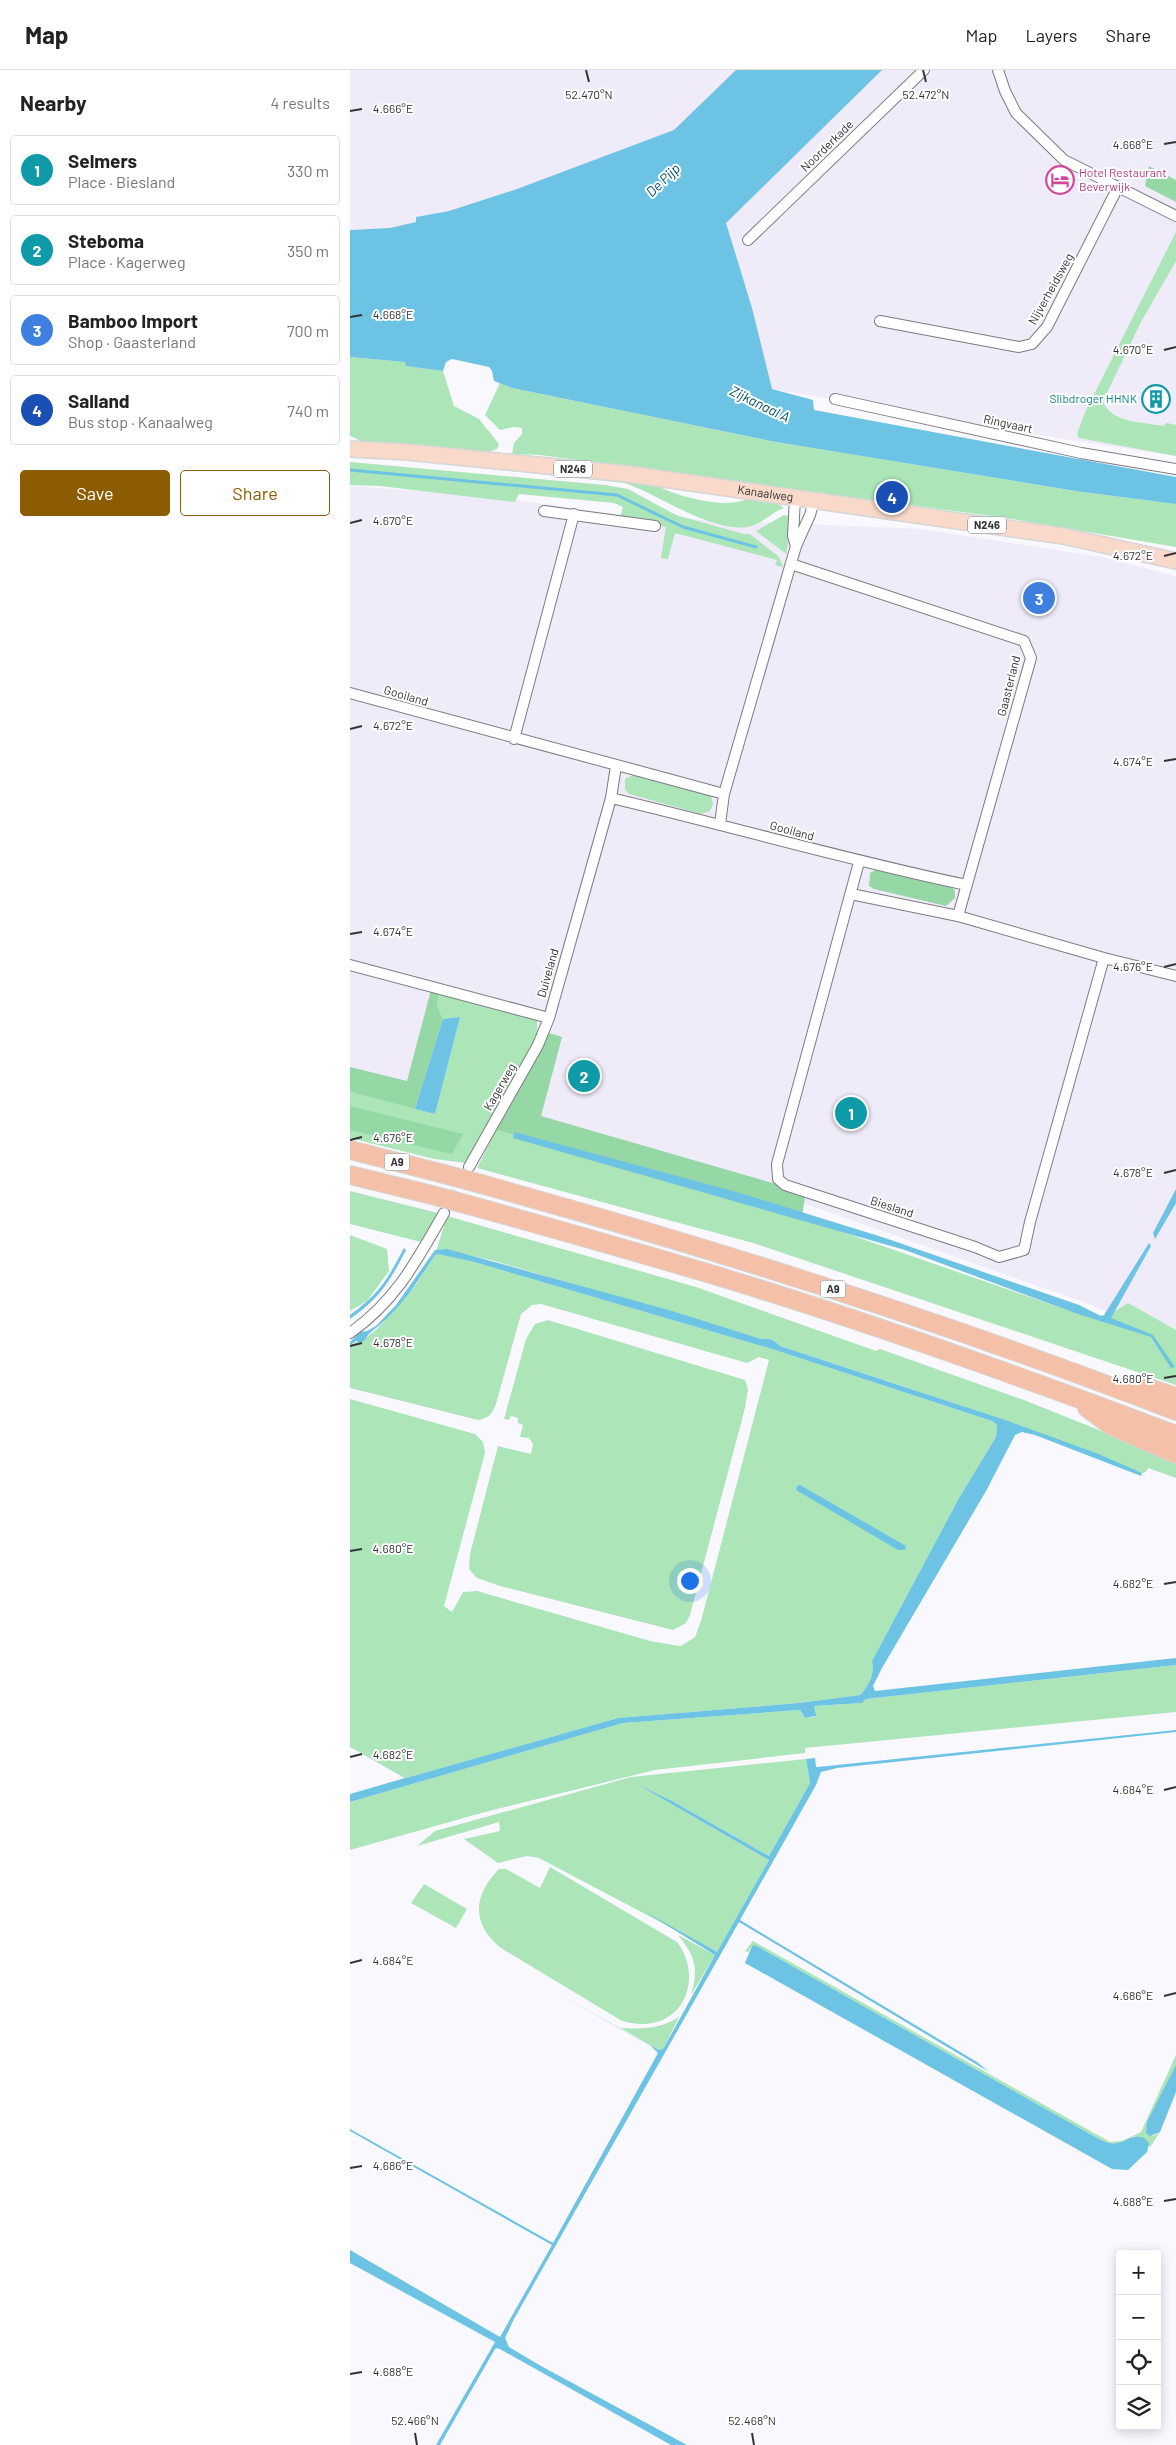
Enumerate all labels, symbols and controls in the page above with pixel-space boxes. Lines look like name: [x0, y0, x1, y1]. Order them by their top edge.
text: Map: [25, 20, 68, 49]
text: Map: [965, 24, 997, 46]
text: Layers: [1025, 24, 1078, 46]
text: Share: [1106, 24, 1151, 46]
text: 52.470°N: [565, 87, 613, 101]
text: 52.472°N: [903, 87, 949, 101]
text: Nearby: [20, 90, 86, 115]
text: 4 results: [270, 93, 330, 112]
text: 4.666°E: [373, 101, 413, 115]
street label: Noorderkade: [797, 117, 856, 174]
text: 4.668°E: [1113, 137, 1153, 151]
text: Selmers: [68, 149, 137, 172]
water label: De Pijp: [642, 159, 683, 200]
text: 1: [34, 161, 40, 180]
text: 330 m: [287, 161, 329, 180]
hotel icon: Hotel Restaurant Beverwijk: [1045, 165, 1075, 195]
place label: Hotel Restaurant Beverwijk: [1079, 165, 1167, 193]
text: Place · Biesland: [68, 172, 175, 191]
text: Steboma: [68, 229, 144, 252]
text: 2: [33, 241, 41, 260]
text: 350 m: [287, 241, 329, 260]
street label: Nijverheidsweg: [1025, 250, 1076, 327]
text: Place · Kagerweg: [68, 252, 186, 271]
text: 4.668°E: [373, 307, 413, 321]
text: Bamboo Import: [68, 309, 198, 332]
text: 3: [33, 321, 41, 340]
text: 700 m: [287, 321, 329, 340]
text: Shop · Gaasterland: [68, 332, 196, 351]
text: 4.670°E: [1113, 342, 1153, 356]
water label: Zijkanaal A: [728, 382, 793, 425]
building icon: Slibdroger HHNK: [1141, 384, 1171, 414]
text: Salland: [68, 389, 130, 412]
place label: Slibdroger HHNK: [1050, 391, 1138, 405]
text: 4: [32, 401, 42, 420]
text: 740 m: [287, 401, 329, 420]
street label: Ringvaart: [982, 411, 1034, 435]
text: Bus stop · Kanaalweg: [68, 412, 213, 431]
road number: N246: [554, 460, 592, 478]
button: Save: [20, 470, 170, 516]
button: Share: [180, 470, 330, 516]
pin: 4: [876, 478, 908, 516]
street label: Kanaalweg: [737, 482, 794, 503]
text: 4.670°E: [373, 513, 413, 527]
road number: N246: [968, 516, 1006, 534]
text: 4.672°E: [1113, 548, 1153, 562]
pin: 3: [1023, 579, 1055, 617]
street label: Gaasterland: [994, 654, 1022, 718]
street label: Gooiland: [383, 682, 430, 708]
text: 4.672°E: [373, 718, 413, 732]
text: 4.674°E: [1113, 754, 1153, 768]
street label: Gooiland: [769, 817, 816, 843]
text: 4.674°E: [373, 924, 413, 938]
street label: Duiveland: [533, 947, 561, 999]
text: 4.676°E: [1113, 959, 1153, 973]
pin: 2: [568, 1057, 600, 1095]
street label: Kagerweg: [480, 1060, 518, 1113]
pin: 1: [835, 1094, 867, 1132]
text: 4.676°E: [373, 1130, 413, 1144]
road number: A9: [384, 1154, 410, 1170]
text: 4.678°E: [1113, 1165, 1153, 1179]
street label: Biesland: [869, 1193, 916, 1220]
road number: A9: [820, 1280, 846, 1298]
text: 4.678°E: [373, 1335, 413, 1349]
text: 4.680°E: [1113, 1371, 1154, 1385]
text: 4.680°E: [373, 1541, 414, 1555]
your location: [677, 1568, 703, 1594]
text: 4.682°E: [1113, 1576, 1153, 1590]
text: 4.682°E: [373, 1747, 413, 1761]
text: 4.684°E: [1113, 1782, 1153, 1796]
text: 4.684°E: [373, 1953, 413, 1967]
text: 4.686°E: [1113, 1988, 1153, 2002]
text: 4.686°E: [373, 2158, 413, 2172]
text: 4.688°E: [1113, 2194, 1153, 2208]
map controls: [1116, 2250, 1161, 2430]
button: +: [1116, 2250, 1161, 2295]
button: −: [1116, 2295, 1161, 2340]
button: locate: [1116, 2340, 1161, 2385]
text: 4.688°E: [373, 2364, 413, 2378]
button: layers: [1116, 2385, 1161, 2430]
text: 52.466°N: [391, 2413, 439, 2427]
text: 52.468°N: [728, 2413, 776, 2427]

